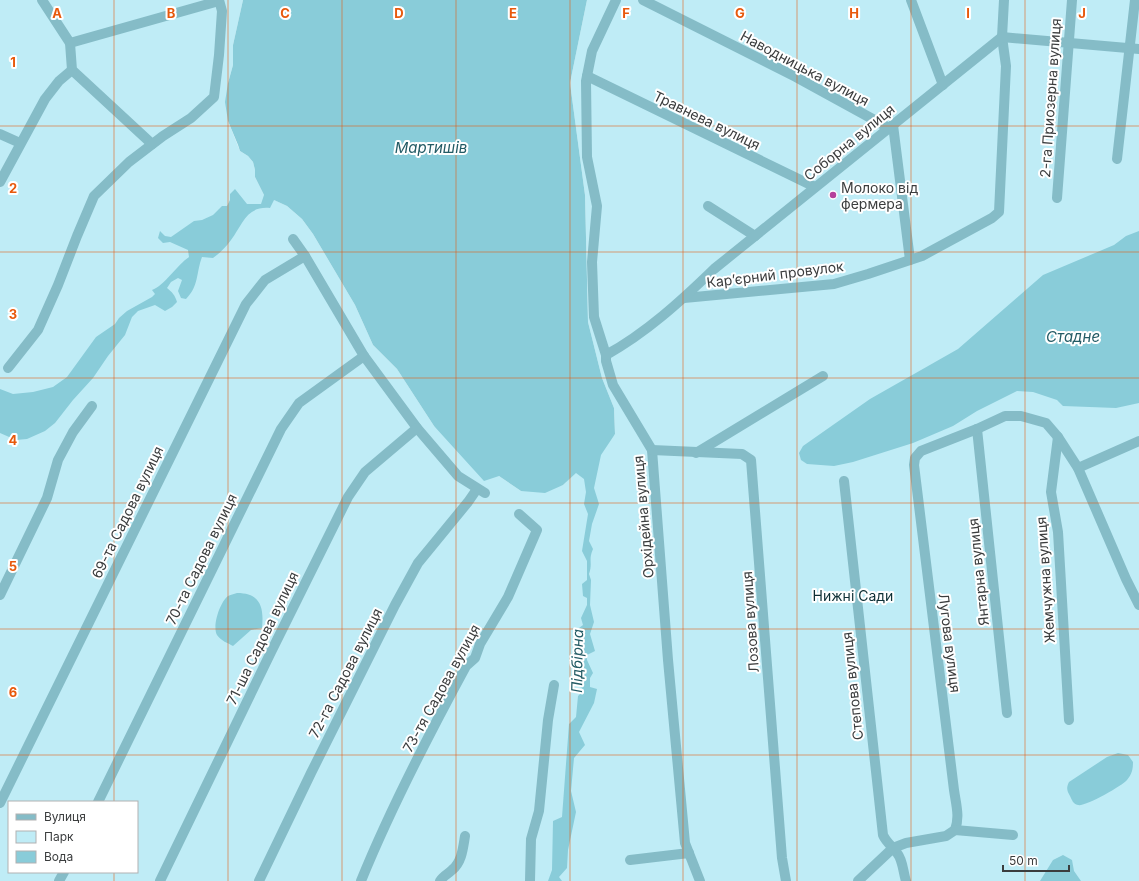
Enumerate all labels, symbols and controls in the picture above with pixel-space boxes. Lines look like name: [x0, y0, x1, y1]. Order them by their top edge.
text: A: [52, 5, 62, 21]
text: B: [167, 5, 176, 21]
text: C: [280, 5, 290, 21]
text: D: [394, 5, 404, 21]
text: E: [509, 5, 517, 21]
text: F: [622, 5, 630, 21]
text: G: [735, 5, 745, 21]
text: H: [849, 5, 859, 21]
text: I: [966, 5, 970, 21]
text: J: [1078, 5, 1086, 21]
street label: 2-га Приозерна вулиця: [1036, 18, 1064, 178]
street label: Наводницька вулиця: [738, 27, 872, 109]
text: 1: [10, 54, 16, 70]
street label: Травнева вулиця: [651, 87, 763, 153]
street label: Соборна вулиця: [800, 100, 898, 184]
water label: Мартишів: [395, 138, 467, 157]
place label: Молоко від фермера: [841, 179, 918, 212]
text: 2: [9, 180, 17, 196]
marker: Молоко від фермера: [828, 190, 838, 200]
street label: Карʼєрний провулок: [706, 257, 845, 291]
text: 3: [9, 306, 17, 322]
water label: Стадне: [1046, 327, 1100, 346]
text: 4: [9, 432, 18, 448]
street label: 69-та Садова вулиця: [88, 443, 166, 581]
street label: Орхідейна вулиця: [629, 455, 657, 579]
street label: 70-та Садова вулиця: [162, 491, 240, 627]
street label: Жемчужна вулиця: [1032, 516, 1058, 644]
street label: Янтарна вулиця: [964, 517, 992, 627]
text: 5: [9, 558, 17, 574]
street label: 71-ша Садова вулиця: [222, 569, 302, 707]
street label: Лозова вулиця: [738, 571, 762, 673]
park label: Нижні Сади: [813, 587, 893, 604]
street label: Лугова вулиця: [935, 592, 965, 694]
street label: 72-га Садова вулиця: [305, 605, 385, 741]
street label: 73-тя Садова вулиця: [399, 621, 483, 755]
water label: Підбірна: [567, 629, 587, 693]
street label: Степова вулиця: [838, 631, 866, 741]
text: 6: [9, 684, 17, 700]
legend: [8, 801, 138, 873]
text: Вулиця: [44, 809, 86, 824]
text: Парк: [44, 829, 74, 844]
scale bar: [1003, 847, 1069, 873]
text: Вода: [44, 849, 73, 864]
text: 50 m: [1009, 853, 1038, 868]

